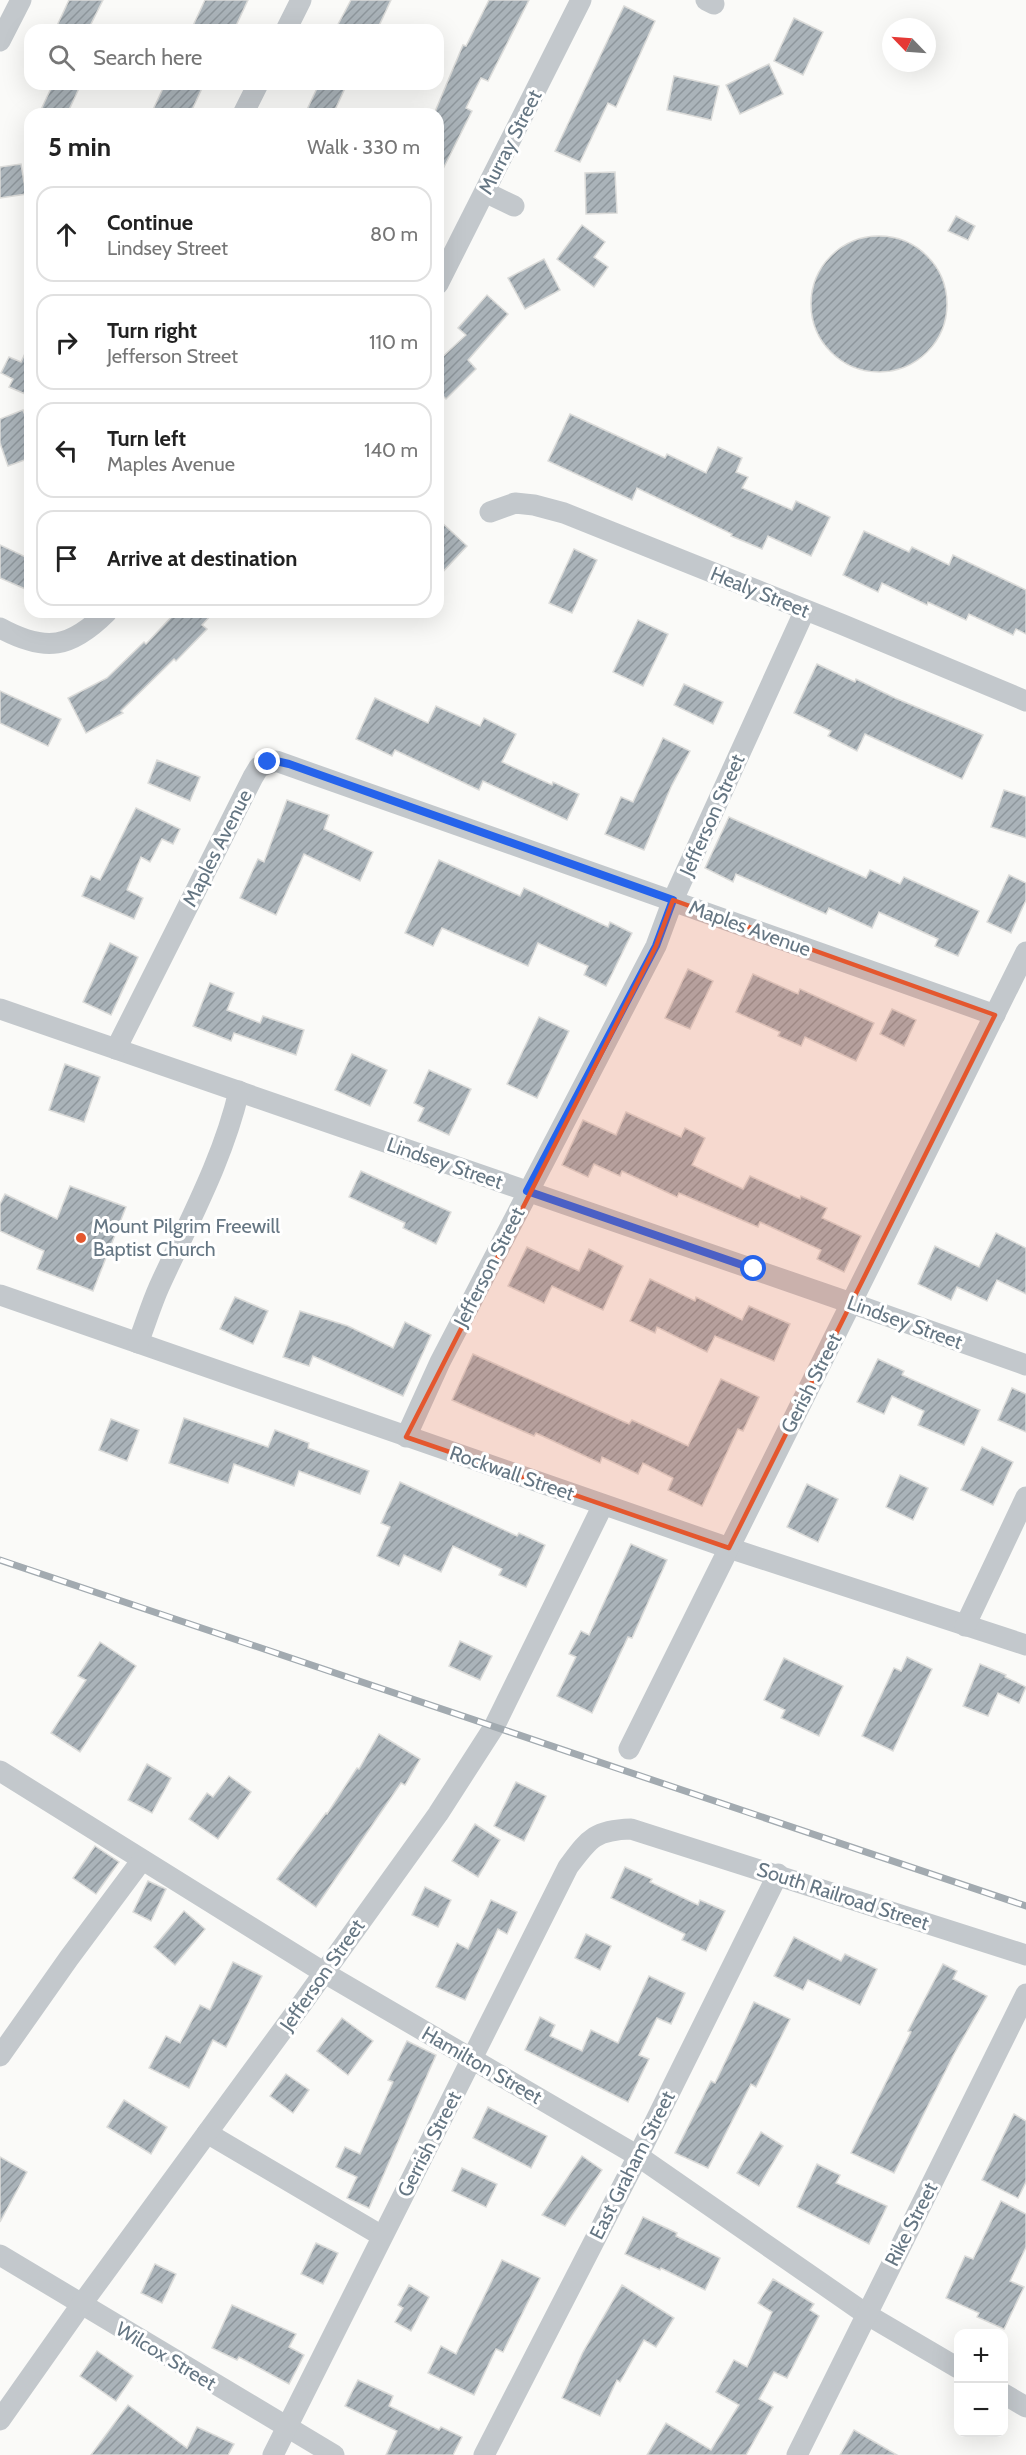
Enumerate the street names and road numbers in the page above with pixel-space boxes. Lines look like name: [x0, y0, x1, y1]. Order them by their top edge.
street label: Murray Street: [473, 85, 547, 198]
street label: Healy Street: [707, 561, 813, 623]
street label: Jefferson Street: [674, 750, 750, 881]
street label: Maples Avenue: [177, 786, 257, 910]
street label: Maples Avenue: [686, 895, 814, 961]
street label: Lindsey Street: [384, 1132, 506, 1194]
street label: Jefferson Street: [448, 1203, 530, 1332]
street label: Lindsey Street: [844, 1290, 966, 1354]
street label: Gerish Street: [776, 1329, 847, 1437]
street label: Rockwall Street: [447, 1440, 578, 1506]
street label: South Railroad Street: [754, 1857, 932, 1935]
street label: Jefferson Street: [274, 1914, 370, 2036]
street label: Hamilton Street: [418, 2021, 547, 2109]
street label: Gerrish Street: [392, 2087, 466, 2201]
street label: East Graham Street: [584, 2087, 680, 2243]
street label: Rike Street: [880, 2178, 942, 2270]
street label: Wilcox Street: [112, 2317, 221, 2395]

